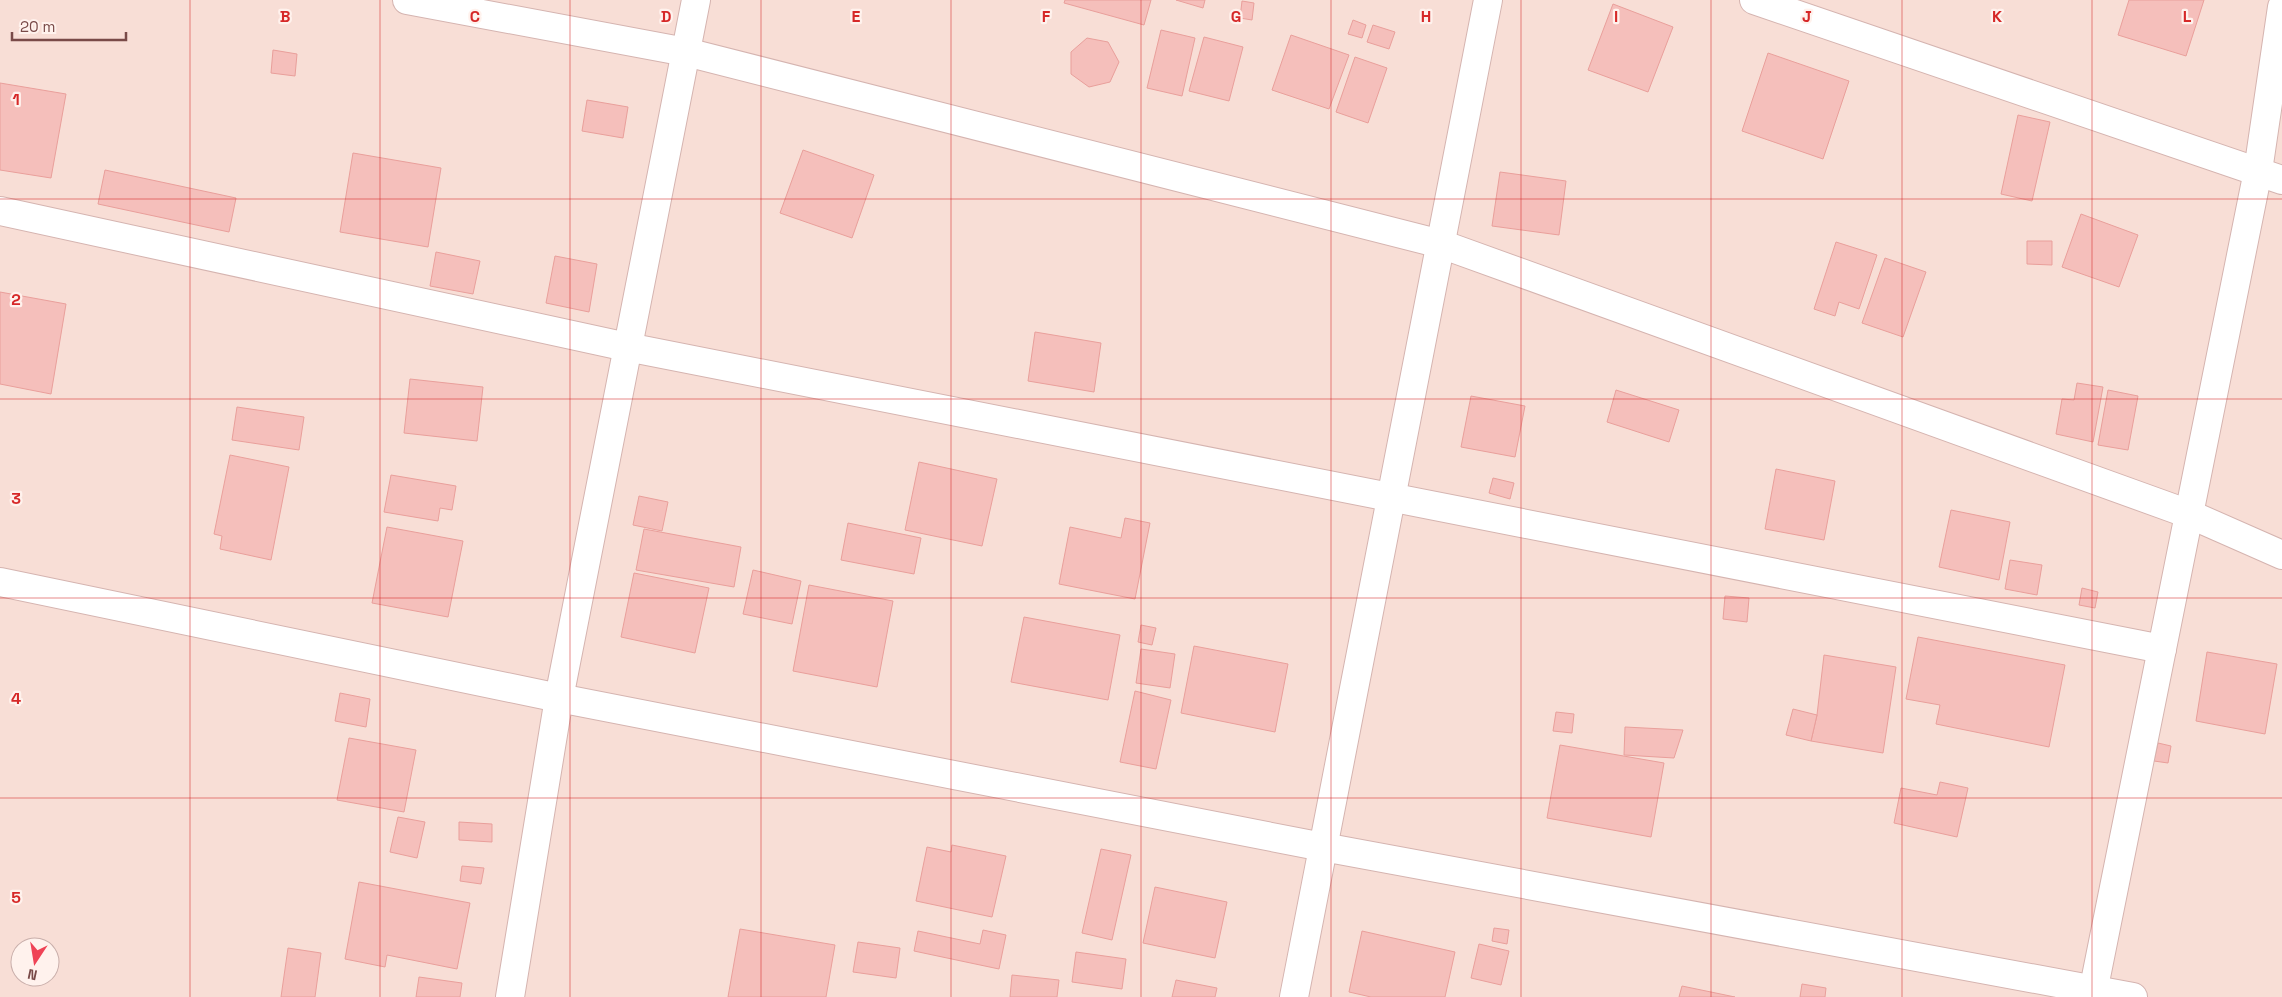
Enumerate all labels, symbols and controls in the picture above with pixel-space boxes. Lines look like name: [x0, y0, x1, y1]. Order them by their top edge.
text: B: [280, 6, 290, 27]
text: C: [470, 6, 480, 27]
text: D: [661, 6, 671, 27]
text: E: [852, 6, 861, 27]
text: F: [1042, 6, 1051, 27]
text: G: [1231, 6, 1241, 27]
text: H: [1421, 6, 1431, 27]
text: I: [1614, 6, 1618, 27]
text: J: [1802, 6, 1812, 27]
text: K: [1992, 6, 2002, 27]
text: L: [2183, 6, 2192, 27]
scale bar: [12, 10, 126, 42]
text: 20 m: [20, 17, 55, 36]
text: 1: [12, 89, 20, 110]
text: 2: [11, 289, 21, 310]
text: 3: [11, 488, 21, 509]
text: 4: [11, 688, 21, 709]
text: 5: [11, 887, 21, 908]
north arrow: [10, 937, 60, 987]
text: N: [26, 965, 39, 984]

